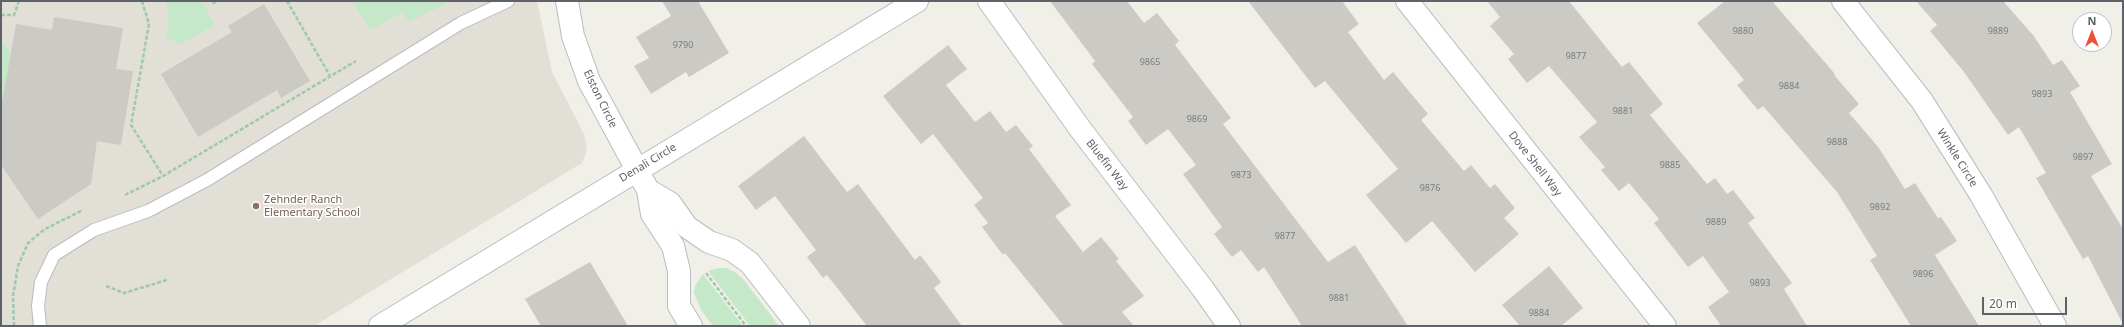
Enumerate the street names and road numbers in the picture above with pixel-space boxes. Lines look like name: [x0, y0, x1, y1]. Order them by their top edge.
street label: Elston Circle: [580, 68, 620, 130]
street label: Winkle Circle: [1934, 126, 1980, 190]
street label: Dove Shell Way: [1506, 129, 1564, 199]
street label: Bluefin Way: [1083, 137, 1131, 193]
street label: Denali Circle: [617, 141, 679, 185]

